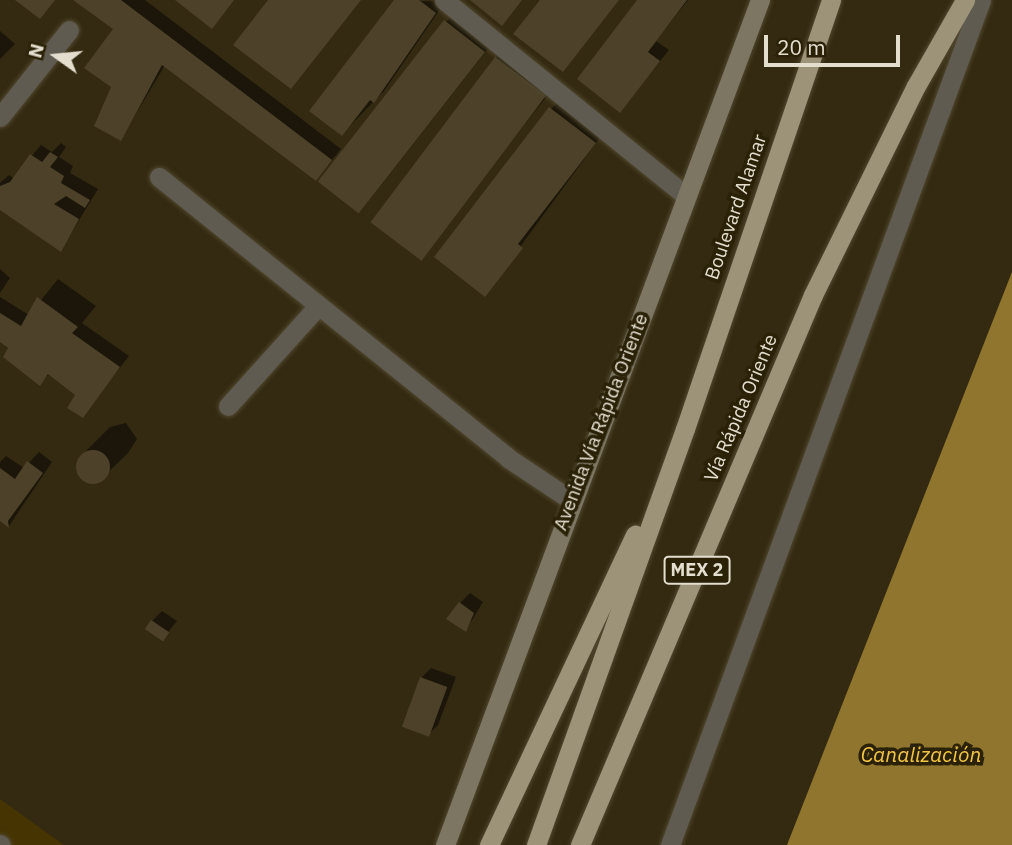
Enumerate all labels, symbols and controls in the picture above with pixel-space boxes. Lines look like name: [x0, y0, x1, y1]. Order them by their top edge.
north arrow: [21, 21, 91, 91]
scale bar: [767, 21, 904, 65]
text: 20 m: [777, 33, 826, 61]
text: N: [22, 41, 49, 60]
street label: Boulevard Alamar: [700, 131, 772, 283]
street label: Avenida Vía Rápida Oriente: [549, 310, 653, 534]
street label: Vía Rápida Oriente: [700, 331, 782, 485]
road number: MEX 2: [662, 556, 732, 584]
water label: Canalización: [861, 741, 981, 767]

